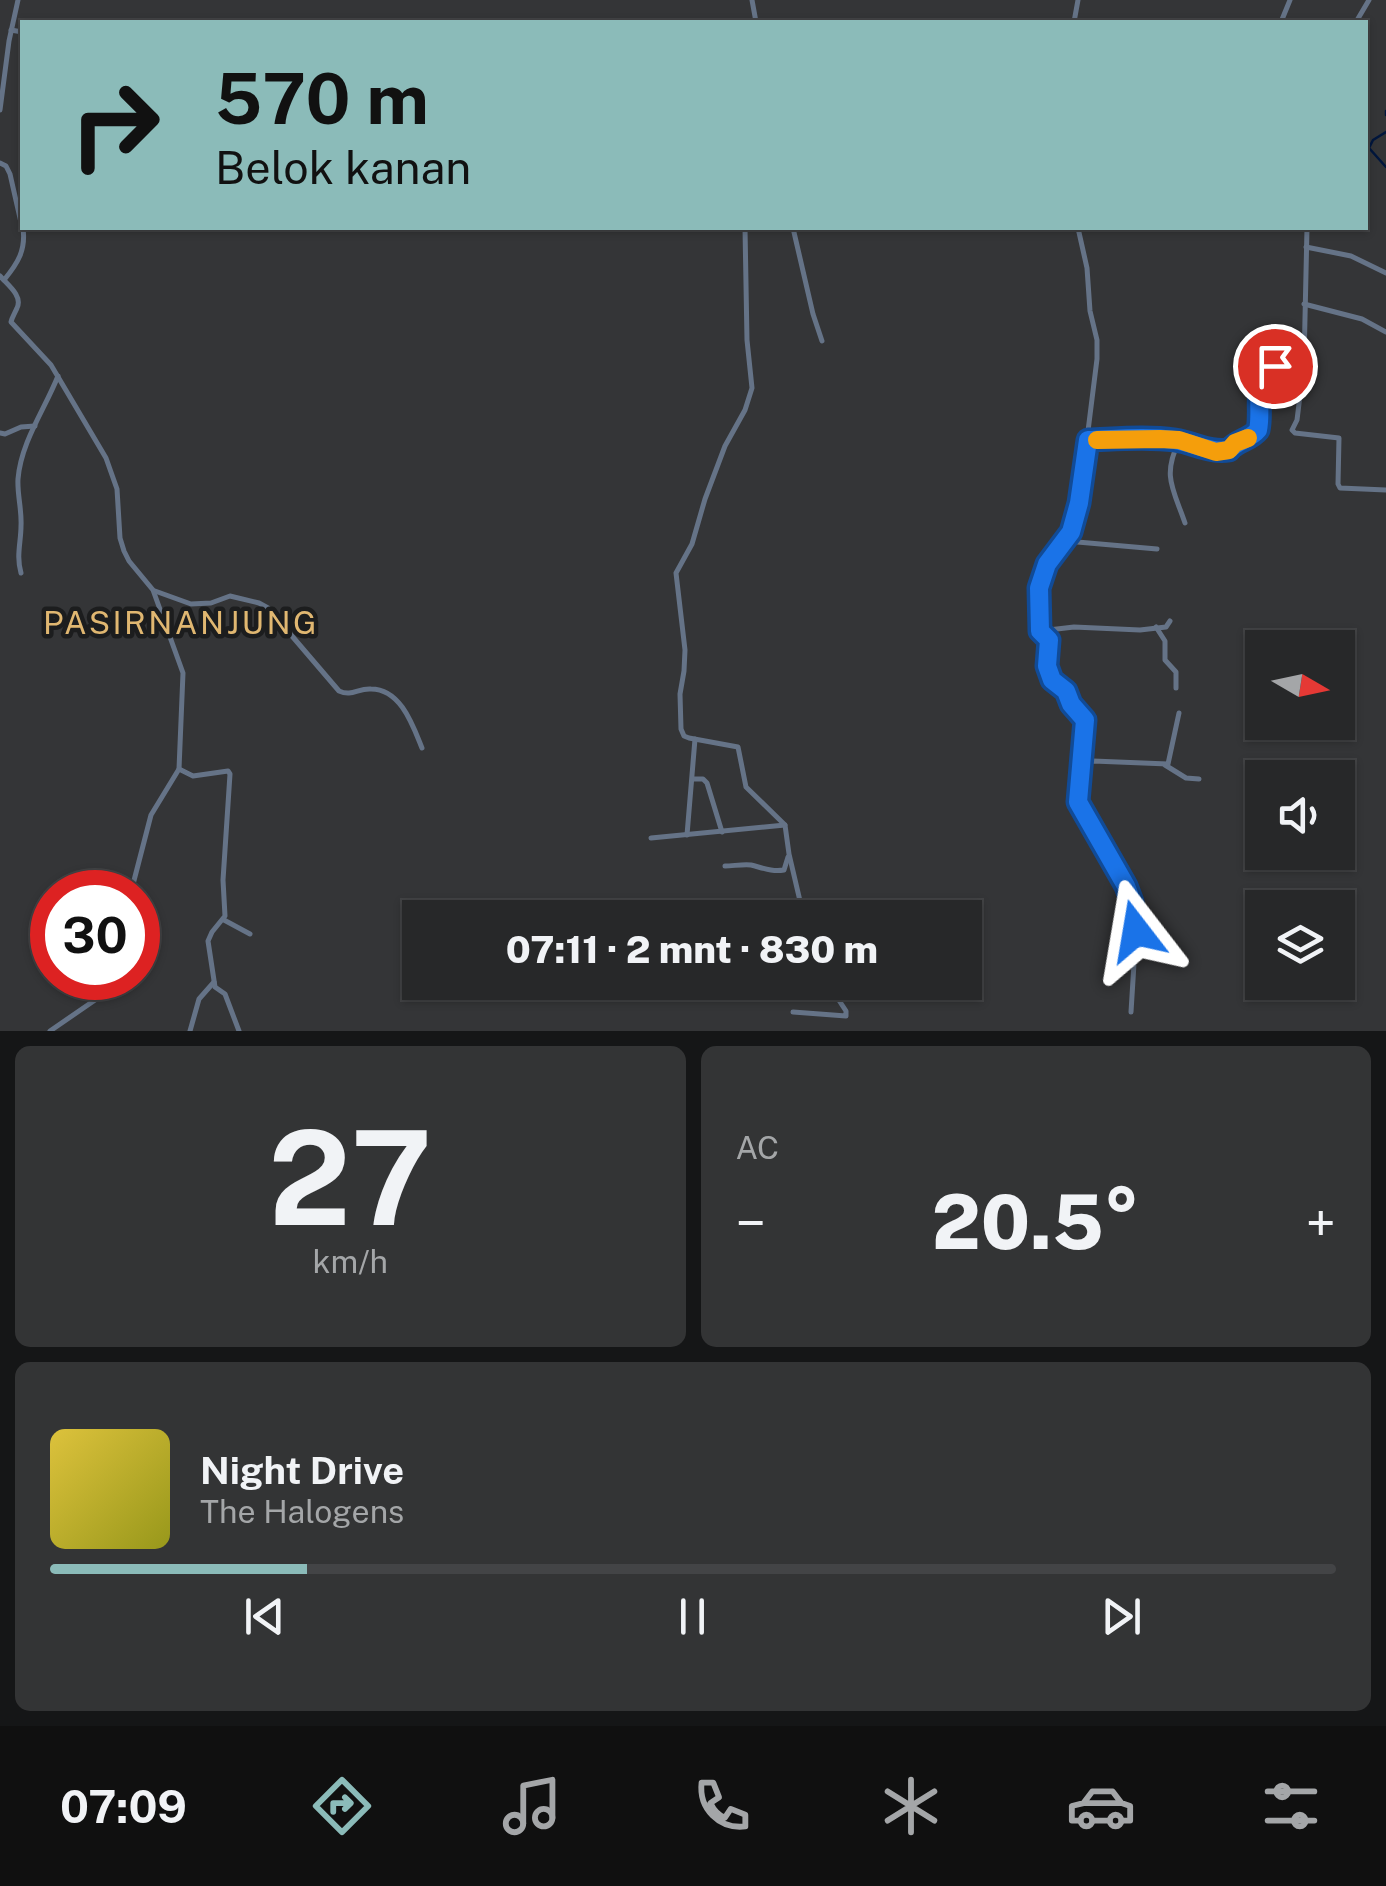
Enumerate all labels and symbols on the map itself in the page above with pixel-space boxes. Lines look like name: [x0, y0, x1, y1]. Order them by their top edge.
pin: [1233, 324, 1318, 409]
district label: PASIRNANJUNG: [43, 604, 319, 641]
north arrow: [1245, 630, 1355, 740]
speed limit sign: 30: [30, 870, 160, 1000]
position arrow: [1084, 879, 1188, 983]

